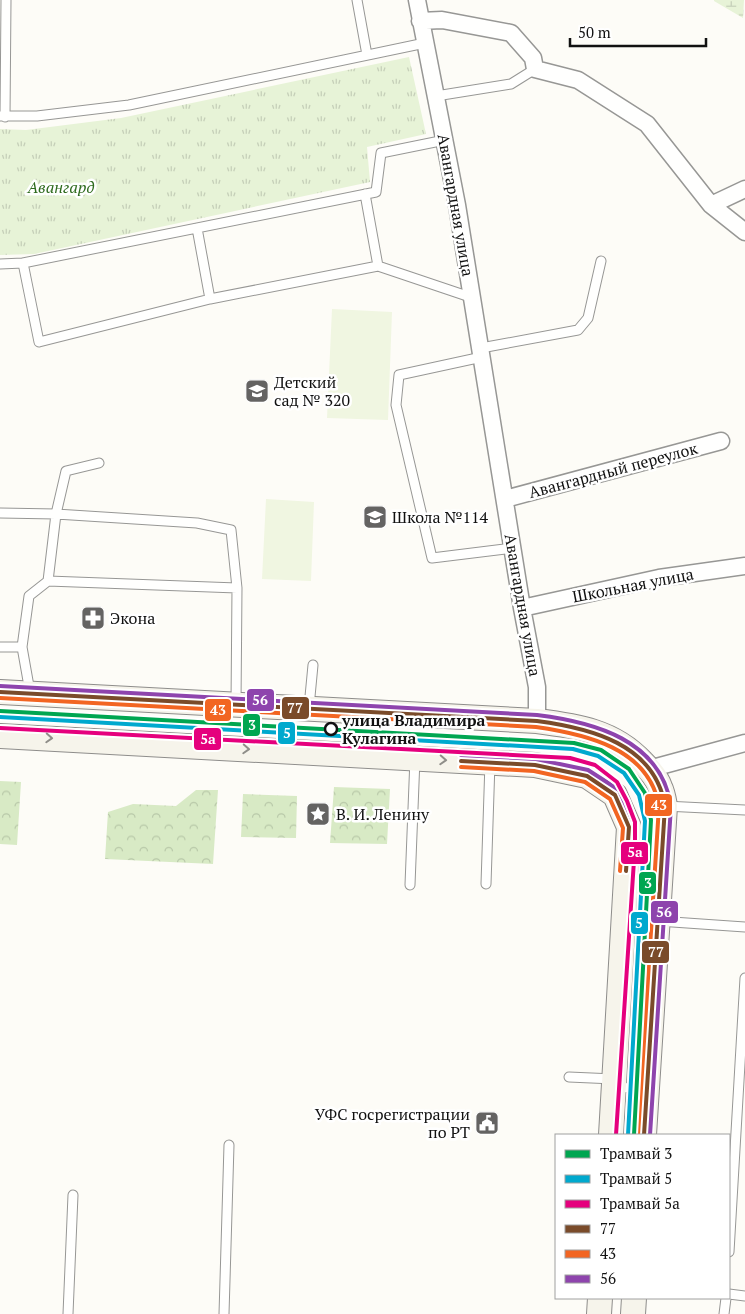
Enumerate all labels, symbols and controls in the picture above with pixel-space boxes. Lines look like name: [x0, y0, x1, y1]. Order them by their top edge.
scale bar: [570, 15, 706, 47]
text: 50 m: [578, 22, 611, 42]
street label: Авангардная улица: [433, 132, 479, 278]
park label: Авангард: [27, 176, 95, 198]
place label: Детский сад № 320: [274, 371, 350, 411]
school or university icon: Детский сад № 320: [244, 378, 270, 404]
street label: Авангардный переулок: [526, 437, 700, 503]
school or university icon: Школа №114: [362, 504, 388, 530]
place label: Школа №114: [392, 506, 489, 528]
street label: Авангардная улица: [500, 532, 546, 678]
street label: Школьная улица: [571, 562, 695, 608]
pharmacy icon: Экона: [80, 605, 106, 631]
place label: Экона: [110, 607, 155, 629]
line badge: 56: [246, 688, 275, 712]
text: 56: [252, 690, 268, 709]
line badge: 77: [281, 696, 310, 720]
line badge: 43: [204, 698, 232, 722]
text: 77: [287, 698, 303, 717]
text: 43: [210, 700, 226, 719]
place label: улица Владимира Кулагина: [341, 709, 486, 749]
line badge: 3: [242, 713, 261, 737]
text: 3: [248, 715, 256, 734]
line badge: 5: [277, 721, 296, 745]
marker: улица Владимира Кулагина: [324, 722, 338, 736]
text: 5: [283, 723, 291, 742]
line badge: 5а: [193, 727, 222, 751]
text: 5а: [200, 729, 216, 748]
one-way arrow: [45, 733, 53, 744]
one-way arrow: [242, 744, 250, 755]
one-way arrow: [439, 754, 447, 765]
line badge: 43: [644, 793, 673, 817]
text: 43: [651, 795, 667, 814]
place icon: В. И. Ленину: [305, 801, 331, 827]
place label: В. И. Ленину: [336, 803, 430, 825]
line badge: 5а: [620, 841, 649, 865]
text: 5а: [627, 842, 643, 861]
line badge: 3: [638, 871, 657, 895]
text: 3: [644, 873, 652, 892]
line badge: 56: [650, 900, 679, 924]
text: 56: [656, 902, 672, 921]
line badge: 5: [630, 911, 649, 935]
text: 5: [635, 913, 643, 932]
line badge: 77: [641, 940, 670, 964]
text: 77: [648, 942, 664, 961]
place label: УФС госрегистрации по РТ: [315, 1103, 470, 1143]
public building icon: УФС госрегистрации по РТ: [474, 1110, 500, 1136]
legend: [555, 1134, 730, 1299]
text: Трамвай 3: [600, 1143, 672, 1163]
text: Трамвай 5: [600, 1168, 672, 1188]
text: Трамвай 5а: [600, 1193, 680, 1213]
text: 77: [600, 1218, 616, 1238]
text: 43: [600, 1243, 616, 1263]
text: 56: [600, 1268, 616, 1288]

